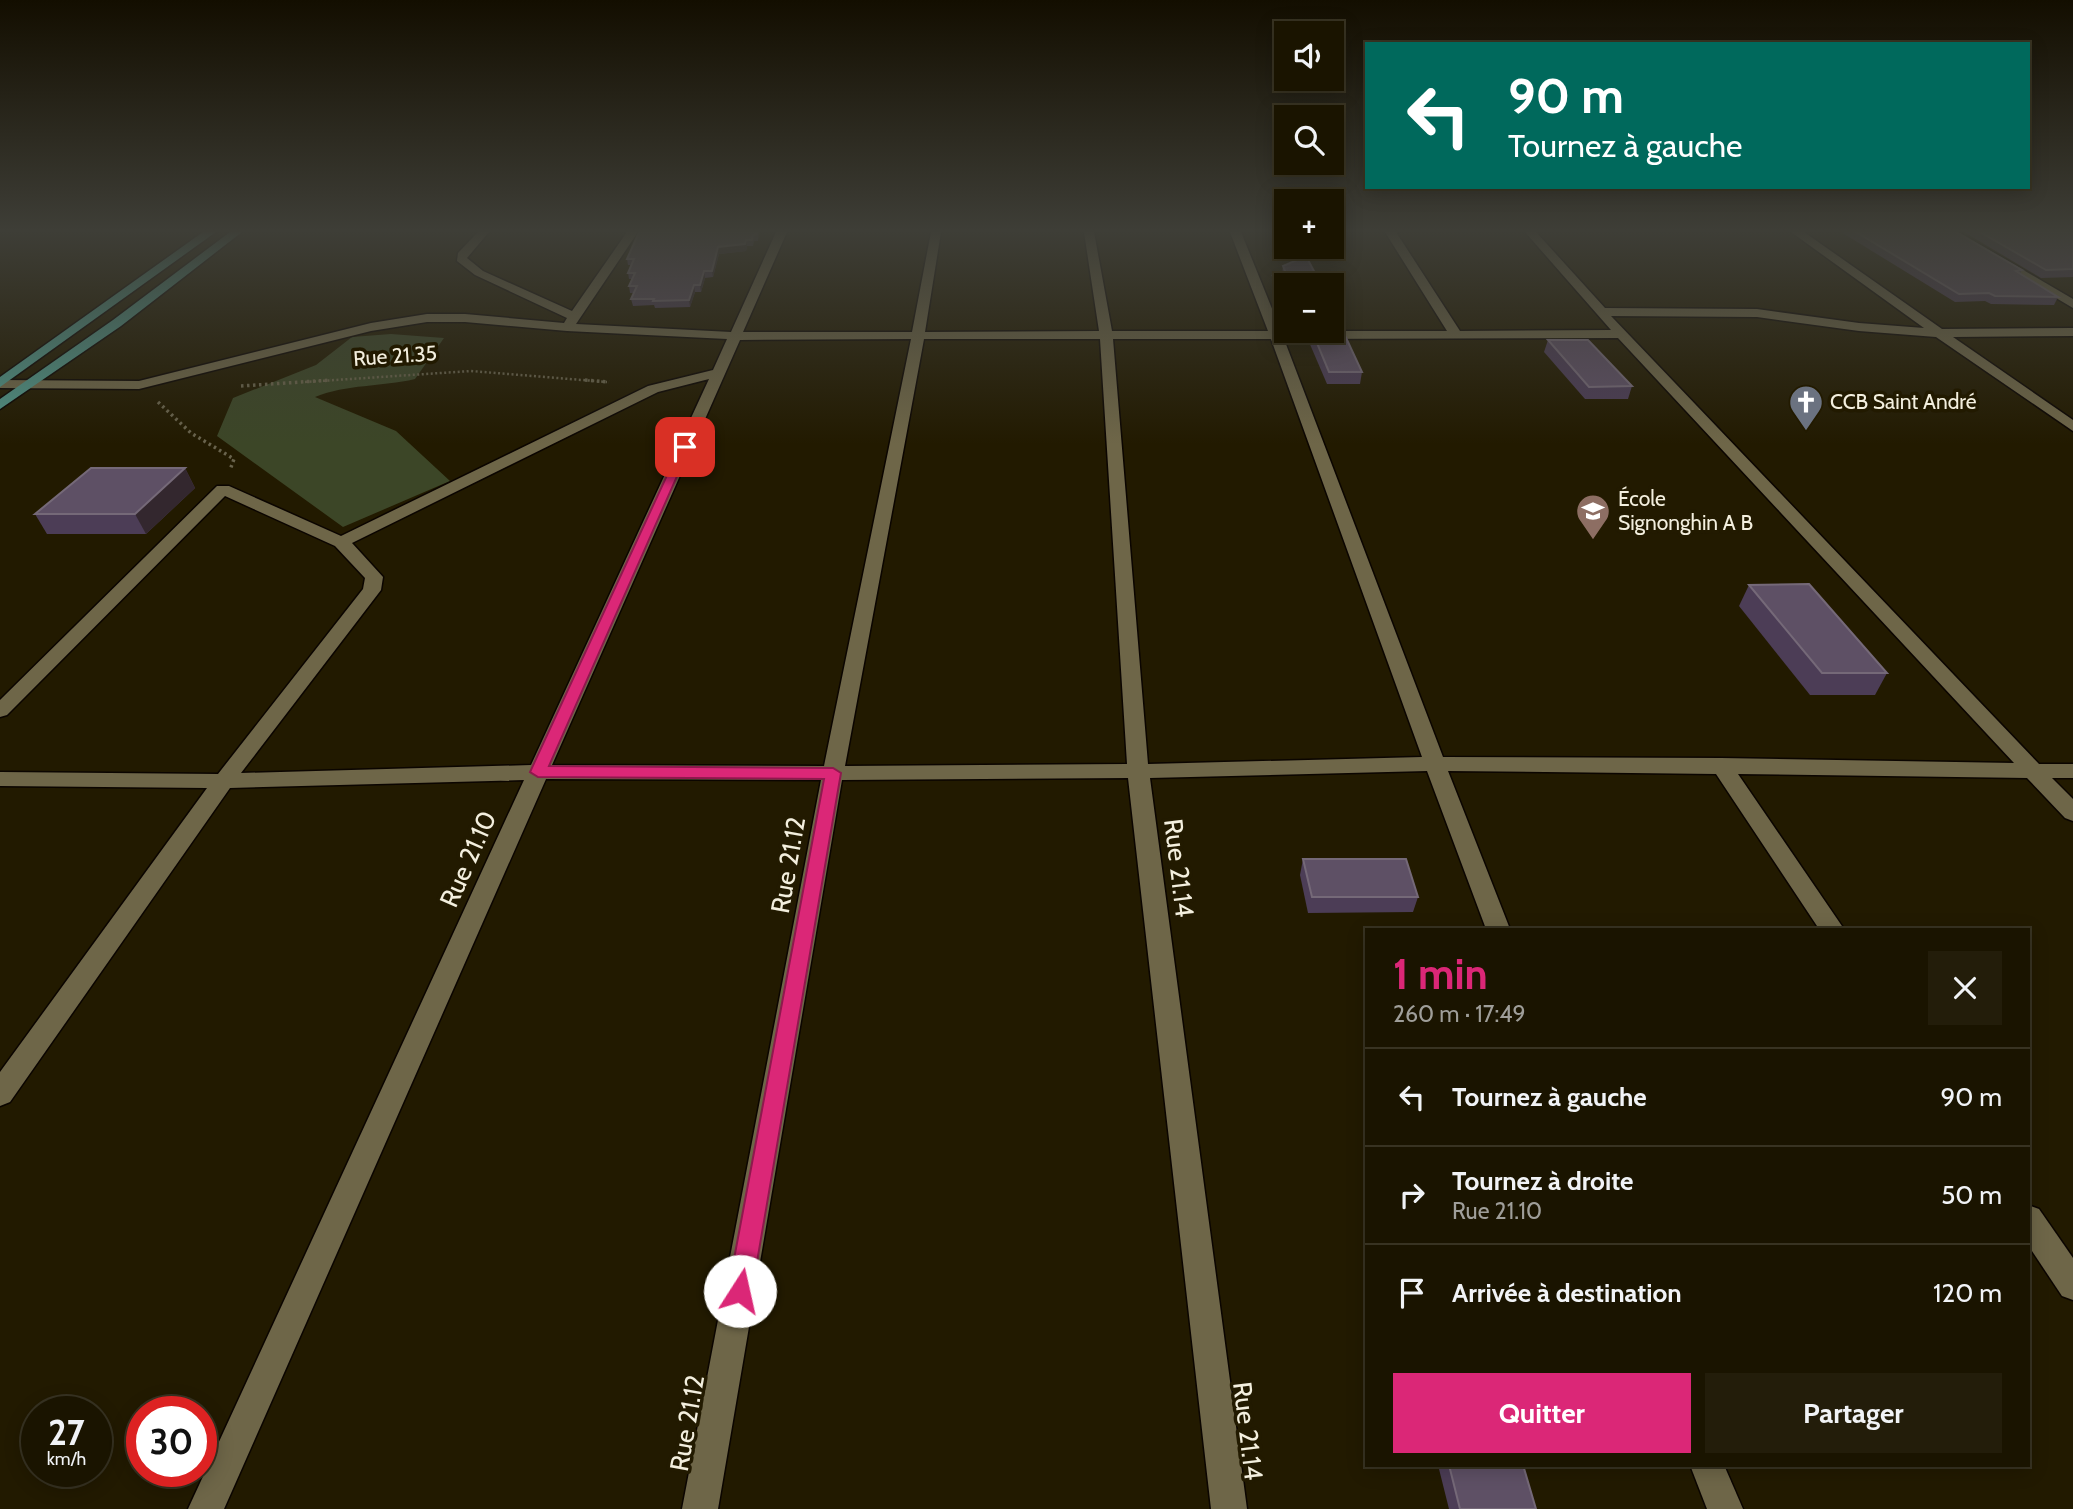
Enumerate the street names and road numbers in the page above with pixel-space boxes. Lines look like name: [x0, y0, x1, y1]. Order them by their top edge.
street label: Rue 21.35: [352, 340, 438, 371]
street label: Rue 21.10: [433, 806, 503, 912]
street label: Rue 21.12: [764, 814, 812, 916]
street label: Rue 21.14: [1157, 817, 1201, 919]
street label: Rue 21.12: [663, 1372, 711, 1474]
street label: Rue 21.14: [1226, 1380, 1270, 1482]

